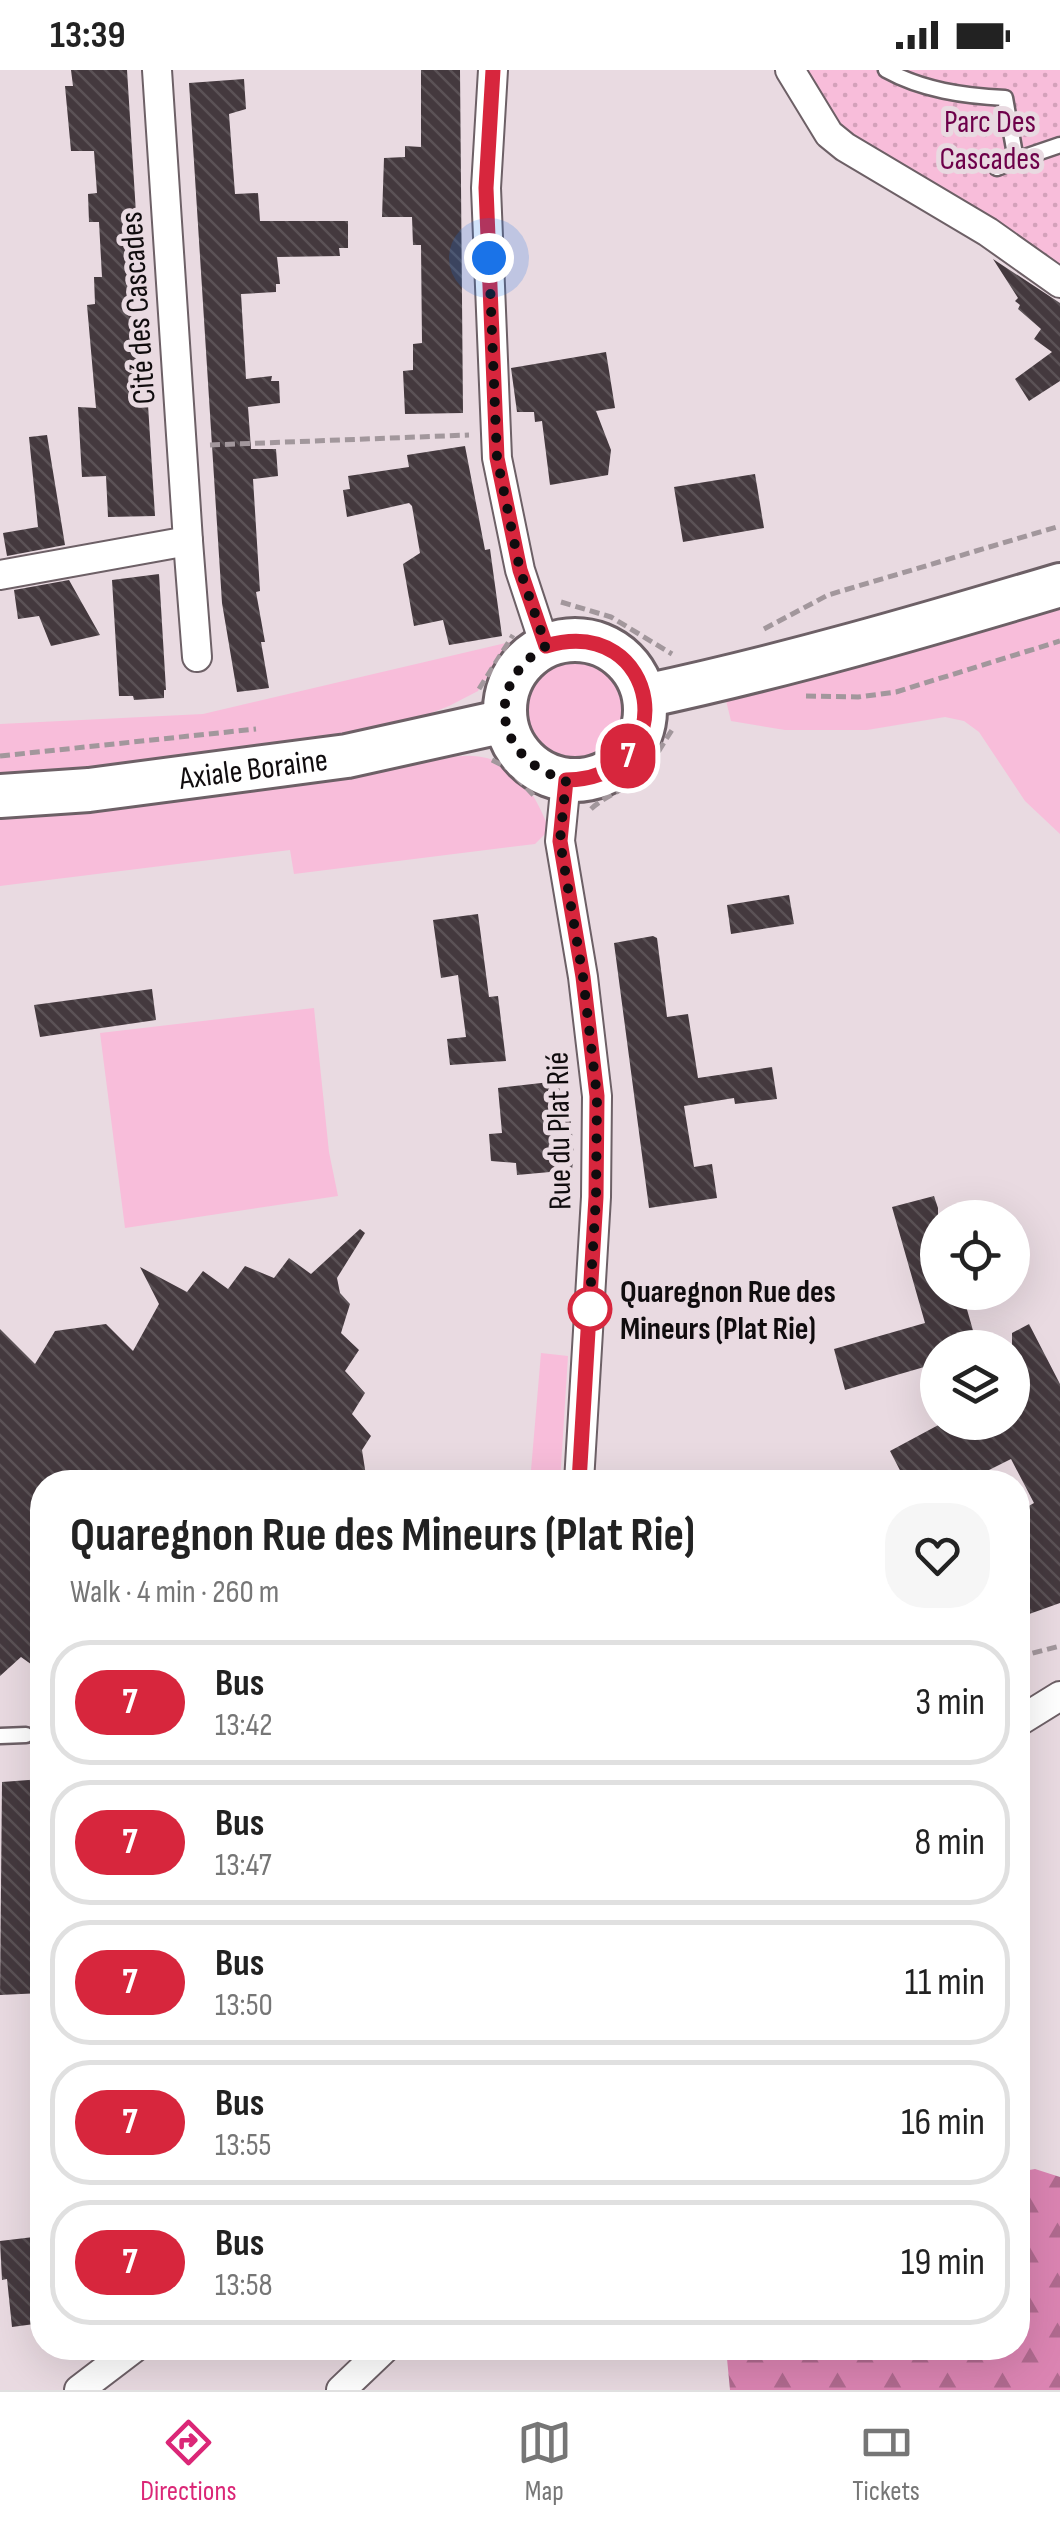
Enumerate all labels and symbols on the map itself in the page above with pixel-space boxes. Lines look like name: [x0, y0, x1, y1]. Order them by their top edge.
park label: Parc Des Cascades: [939, 103, 1041, 179]
street label: Cité des Cascades: [112, 210, 165, 405]
your location: [464, 233, 514, 283]
line badge: 7: [596, 724, 660, 788]
street label: Axiale Boraine: [176, 741, 330, 799]
street label: Rue du Plat Rié: [539, 1052, 580, 1210]
place label: Quaregnon Rue des Mineurs (Plat Rie): [620, 1273, 836, 1349]
marker: Quaregnon Rue des Mineurs (Plat Rie): [569, 1288, 611, 1330]

